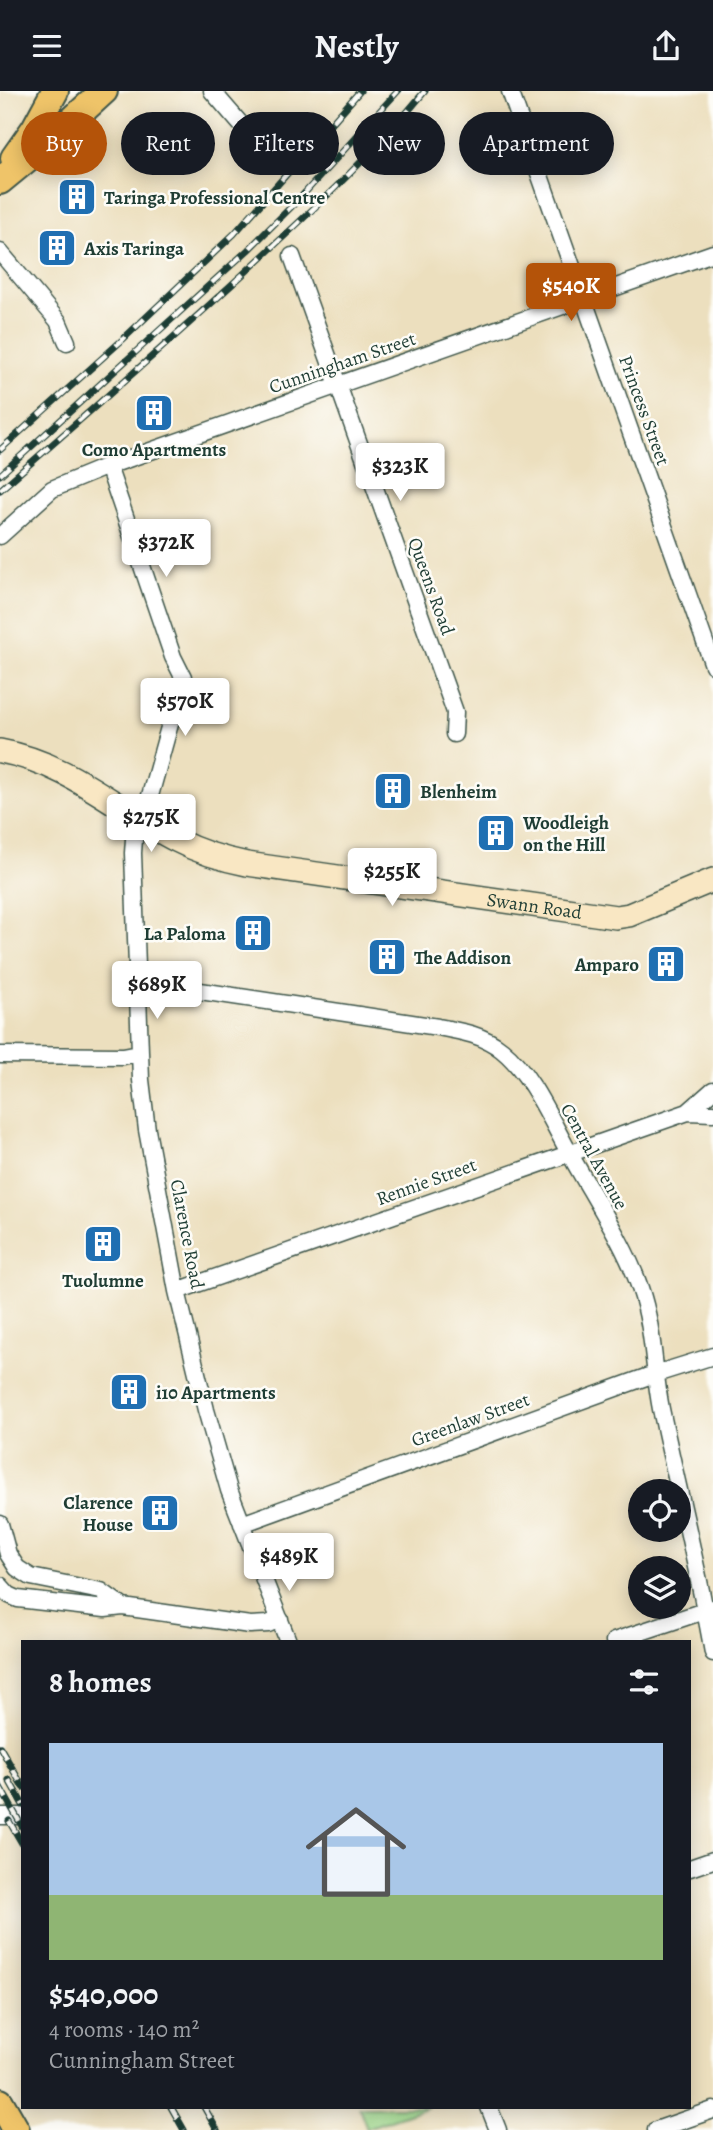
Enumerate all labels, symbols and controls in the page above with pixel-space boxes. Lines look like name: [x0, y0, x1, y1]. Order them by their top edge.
text: Nestly: [314, 24, 399, 68]
icon: menu: [28, 27, 66, 65]
icon: share: [647, 27, 685, 65]
chip: Buy: [21, 112, 107, 175]
chip: Rent: [121, 112, 215, 175]
chip: Filters: [229, 112, 339, 175]
chip: New: [353, 112, 445, 175]
chip: Apartment: [459, 112, 614, 175]
building icon: Taringa Professional Centre: [56, 176, 98, 218]
place label: Taringa Professional Centre: [104, 185, 325, 211]
building icon: Axis Taringa: [36, 227, 78, 269]
place label: Axis Taringa: [83, 236, 185, 262]
pin: $540K: [522, 264, 620, 323]
text: $540K: [542, 270, 600, 301]
street label: Cunningham Street: [265, 326, 419, 400]
street label: Princess Street: [612, 352, 676, 469]
building icon: Como Apartments: [133, 392, 175, 434]
place label: Como Apartments: [82, 437, 227, 463]
pin: $323K: [351, 443, 449, 503]
text: $323K: [372, 450, 428, 481]
pin: $372K: [117, 519, 215, 579]
text: $372K: [138, 526, 194, 557]
street label: Queens Road: [401, 534, 461, 639]
pin: $570K: [136, 679, 234, 738]
text: $570K: [156, 685, 214, 716]
building icon: Blenheim: [372, 770, 414, 812]
place label: Blenheim: [420, 779, 497, 805]
pin: $275K: [102, 795, 200, 854]
text: $275K: [123, 801, 179, 832]
place label: Woodleigh on the Hill: [522, 810, 609, 858]
building icon: Woodleigh on the Hill: [475, 812, 517, 854]
pin: $255K: [343, 849, 441, 908]
text: $255K: [364, 855, 420, 886]
street label: Swann Road: [485, 887, 584, 926]
building icon: La Paloma: [232, 912, 274, 954]
place label: La Paloma: [144, 921, 227, 947]
building icon: The Addison: [366, 936, 408, 978]
building icon: Amparo: [645, 943, 687, 985]
place label: The Addison: [414, 945, 512, 971]
place label: Amparo: [574, 952, 639, 978]
pin: $689K: [108, 961, 206, 1021]
text: $689K: [128, 968, 186, 999]
street label: Central Avenue: [554, 1099, 634, 1214]
street label: Rennie Street: [373, 1152, 480, 1212]
street label: Clarence Road: [164, 1177, 211, 1292]
building icon: Tuolumne: [82, 1223, 124, 1265]
place label: Tuolumne: [62, 1268, 144, 1294]
building icon: i10 Apartments: [108, 1371, 150, 1413]
place label: i10 Apartments: [156, 1380, 276, 1406]
street label: Greenlaw Street: [408, 1387, 533, 1453]
map controls: [628, 1479, 691, 1619]
button: locate: [628, 1479, 691, 1542]
place label: Clarence House: [63, 1490, 133, 1538]
building icon: Clarence House: [139, 1492, 181, 1534]
pin: $489K: [240, 1533, 338, 1593]
text: $489K: [260, 1540, 318, 1571]
button: layers: [628, 1556, 691, 1619]
text: 8 homes: [49, 1662, 152, 1702]
icon: filters: [625, 1663, 663, 1701]
icon: home: [293, 1789, 419, 1915]
text: $540,000: [49, 1974, 158, 2014]
text: 4 rooms · 140 m²: [49, 2014, 199, 2045]
text: Cunningham Street: [49, 2045, 235, 2076]

